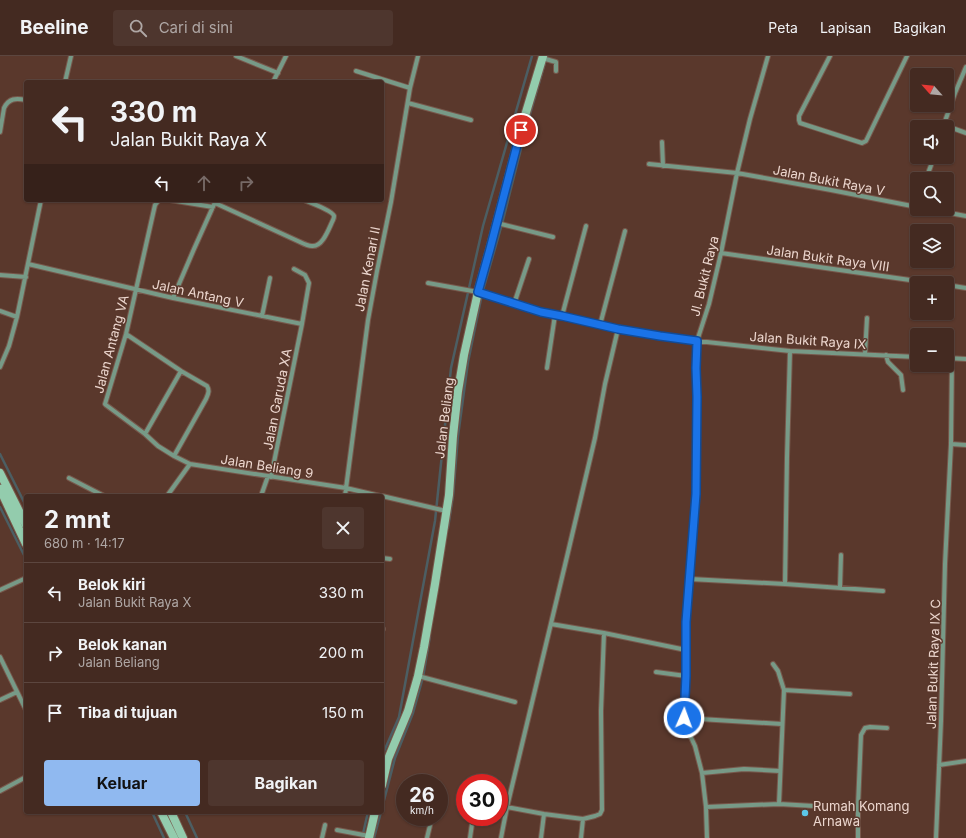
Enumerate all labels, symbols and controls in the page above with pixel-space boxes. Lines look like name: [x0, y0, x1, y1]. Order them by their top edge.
search box: [113, 10, 393, 46]
text: Beeline: [20, 16, 89, 39]
icon: search: [127, 17, 149, 39]
text: Cari di sini: [159, 18, 233, 37]
text: Peta: [768, 19, 798, 36]
text: Lapisan: [820, 19, 871, 36]
text: Bagikan: [893, 19, 946, 36]
north arrow: [910, 68, 954, 112]
map controls: [910, 68, 954, 372]
text: 330 m: [110, 95, 197, 129]
icon: left: [44, 96, 96, 148]
pin: [504, 113, 538, 147]
icon: arrive: [510, 119, 532, 141]
button: sound: [910, 120, 954, 164]
text: Jalan Bukit Raya X: [110, 129, 267, 150]
street label: Jalan Bukit Raya V: [772, 161, 886, 199]
icon: left: [151, 172, 173, 194]
icon: ahead: [193, 172, 215, 194]
icon: right: [235, 172, 257, 194]
button: search: [910, 172, 954, 216]
button: layers: [910, 224, 954, 268]
street label: Jalan Kenari II: [351, 225, 383, 313]
street label: Jl. Bukit Raya: [686, 234, 722, 318]
street label: Jalan Bukit Raya VIII: [766, 241, 890, 275]
street label: Jalan Antang V: [151, 276, 245, 311]
button: +: [910, 276, 954, 320]
street label: Jalan Antang VA: [90, 293, 132, 395]
street label: Jalan Bukit Raya IX: [749, 328, 867, 352]
button: −: [910, 328, 954, 372]
street label: Jalan Garuda XA: [259, 347, 295, 451]
street label: Jalan Beliang: [431, 376, 457, 460]
street label: Jalan Beliang 9: [220, 451, 314, 481]
text: 2 mnt: [44, 505, 110, 534]
button: close: [322, 507, 364, 549]
text: 680 m · 14:17: [44, 535, 124, 551]
text: Belok kiri: [78, 575, 145, 594]
icon: left: [44, 582, 66, 604]
text: 330 m: [319, 583, 364, 602]
text: Jalan Bukit Raya X: [78, 594, 191, 610]
street label: Jalan Bukit Raya IX C: [923, 599, 943, 729]
text: Belok kanan: [78, 635, 167, 654]
icon: right: [44, 642, 66, 664]
text: 200 m: [319, 643, 364, 662]
text: Jalan Beliang: [78, 654, 160, 670]
position arrow: [663, 697, 705, 739]
icon: arrive: [44, 702, 66, 724]
text: Tiba di tujuan: [78, 703, 177, 722]
text: 150 m: [322, 703, 364, 722]
button: Keluar: [44, 760, 200, 806]
button: Bagikan: [208, 760, 364, 806]
speed limit sign: 30: [456, 774, 508, 826]
text: 26: [409, 783, 435, 807]
place label: Rumah Komang Arnawa: [813, 798, 909, 829]
text: km/h: [410, 804, 434, 816]
marker: Rumah Komang Arnawa: [800, 808, 810, 818]

